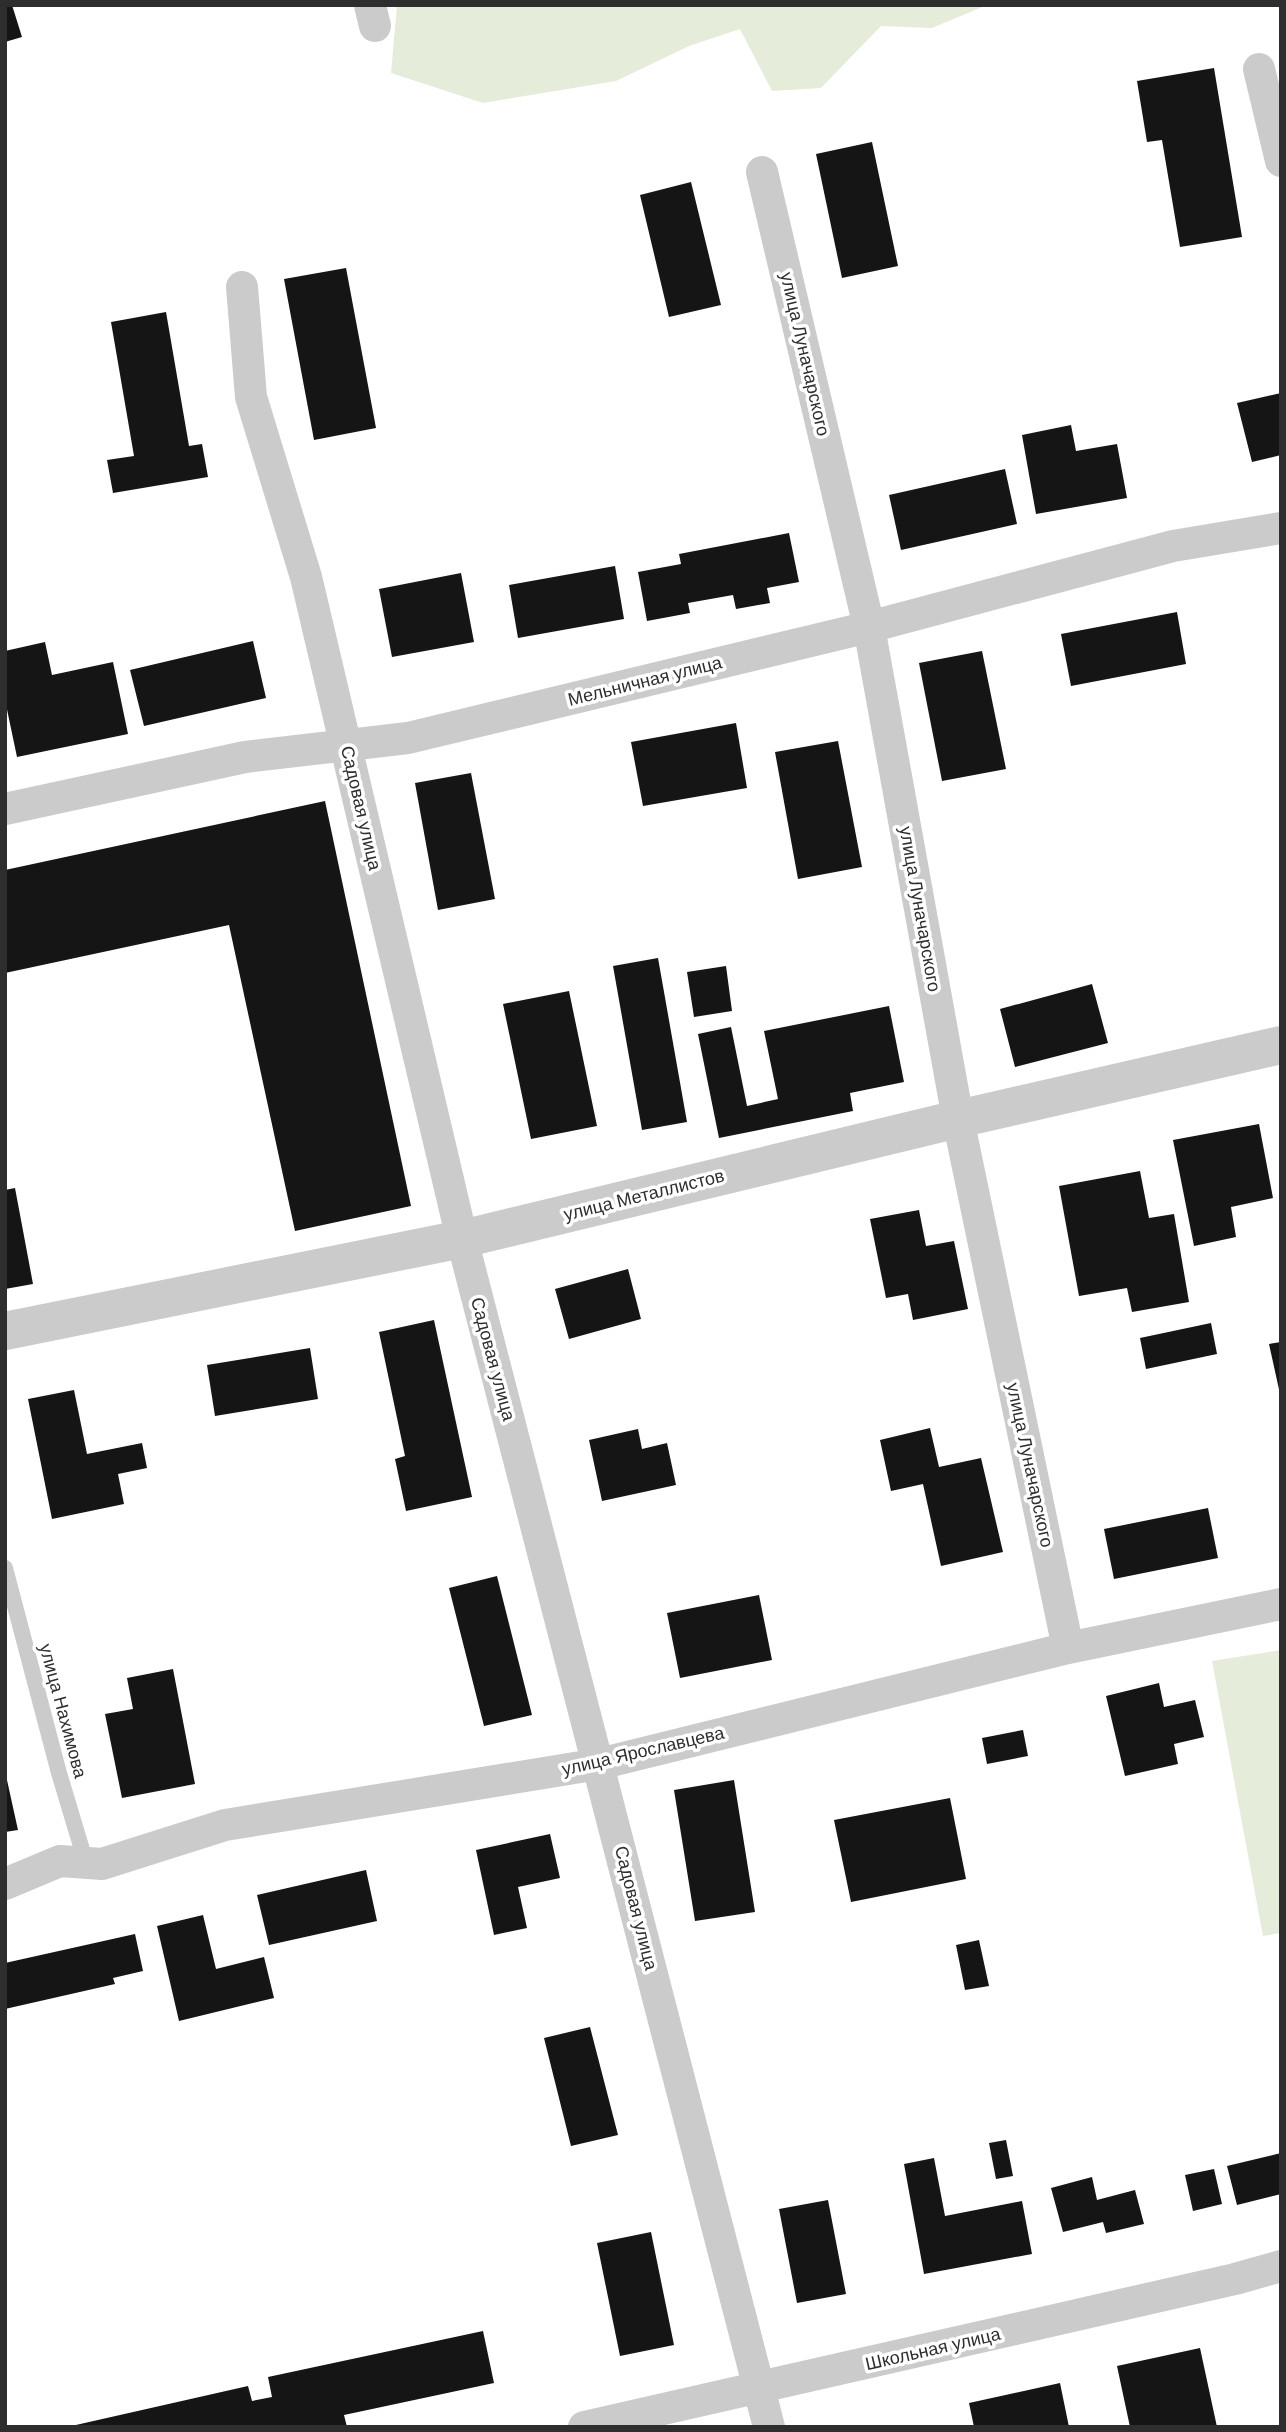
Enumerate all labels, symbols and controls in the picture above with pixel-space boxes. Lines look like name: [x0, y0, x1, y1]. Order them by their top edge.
street label: улица Луначарского: [774, 270, 836, 438]
street label: Мельничная улица: [566, 650, 725, 712]
street label: Садовая улица: [335, 743, 387, 874]
street label: улица Луначарского: [894, 824, 946, 994]
street label: улица Металлистов: [561, 1163, 727, 1227]
street label: Садовая улица: [465, 1294, 521, 1424]
street label: улица Луначарского: [1001, 1381, 1059, 1549]
street label: улица Нахимова: [34, 1641, 93, 1782]
street label: улица Ярославцева: [559, 1720, 727, 1781]
street label: Садовая улица: [609, 1843, 663, 1974]
street label: Школьная улица: [863, 2322, 1004, 2376]

